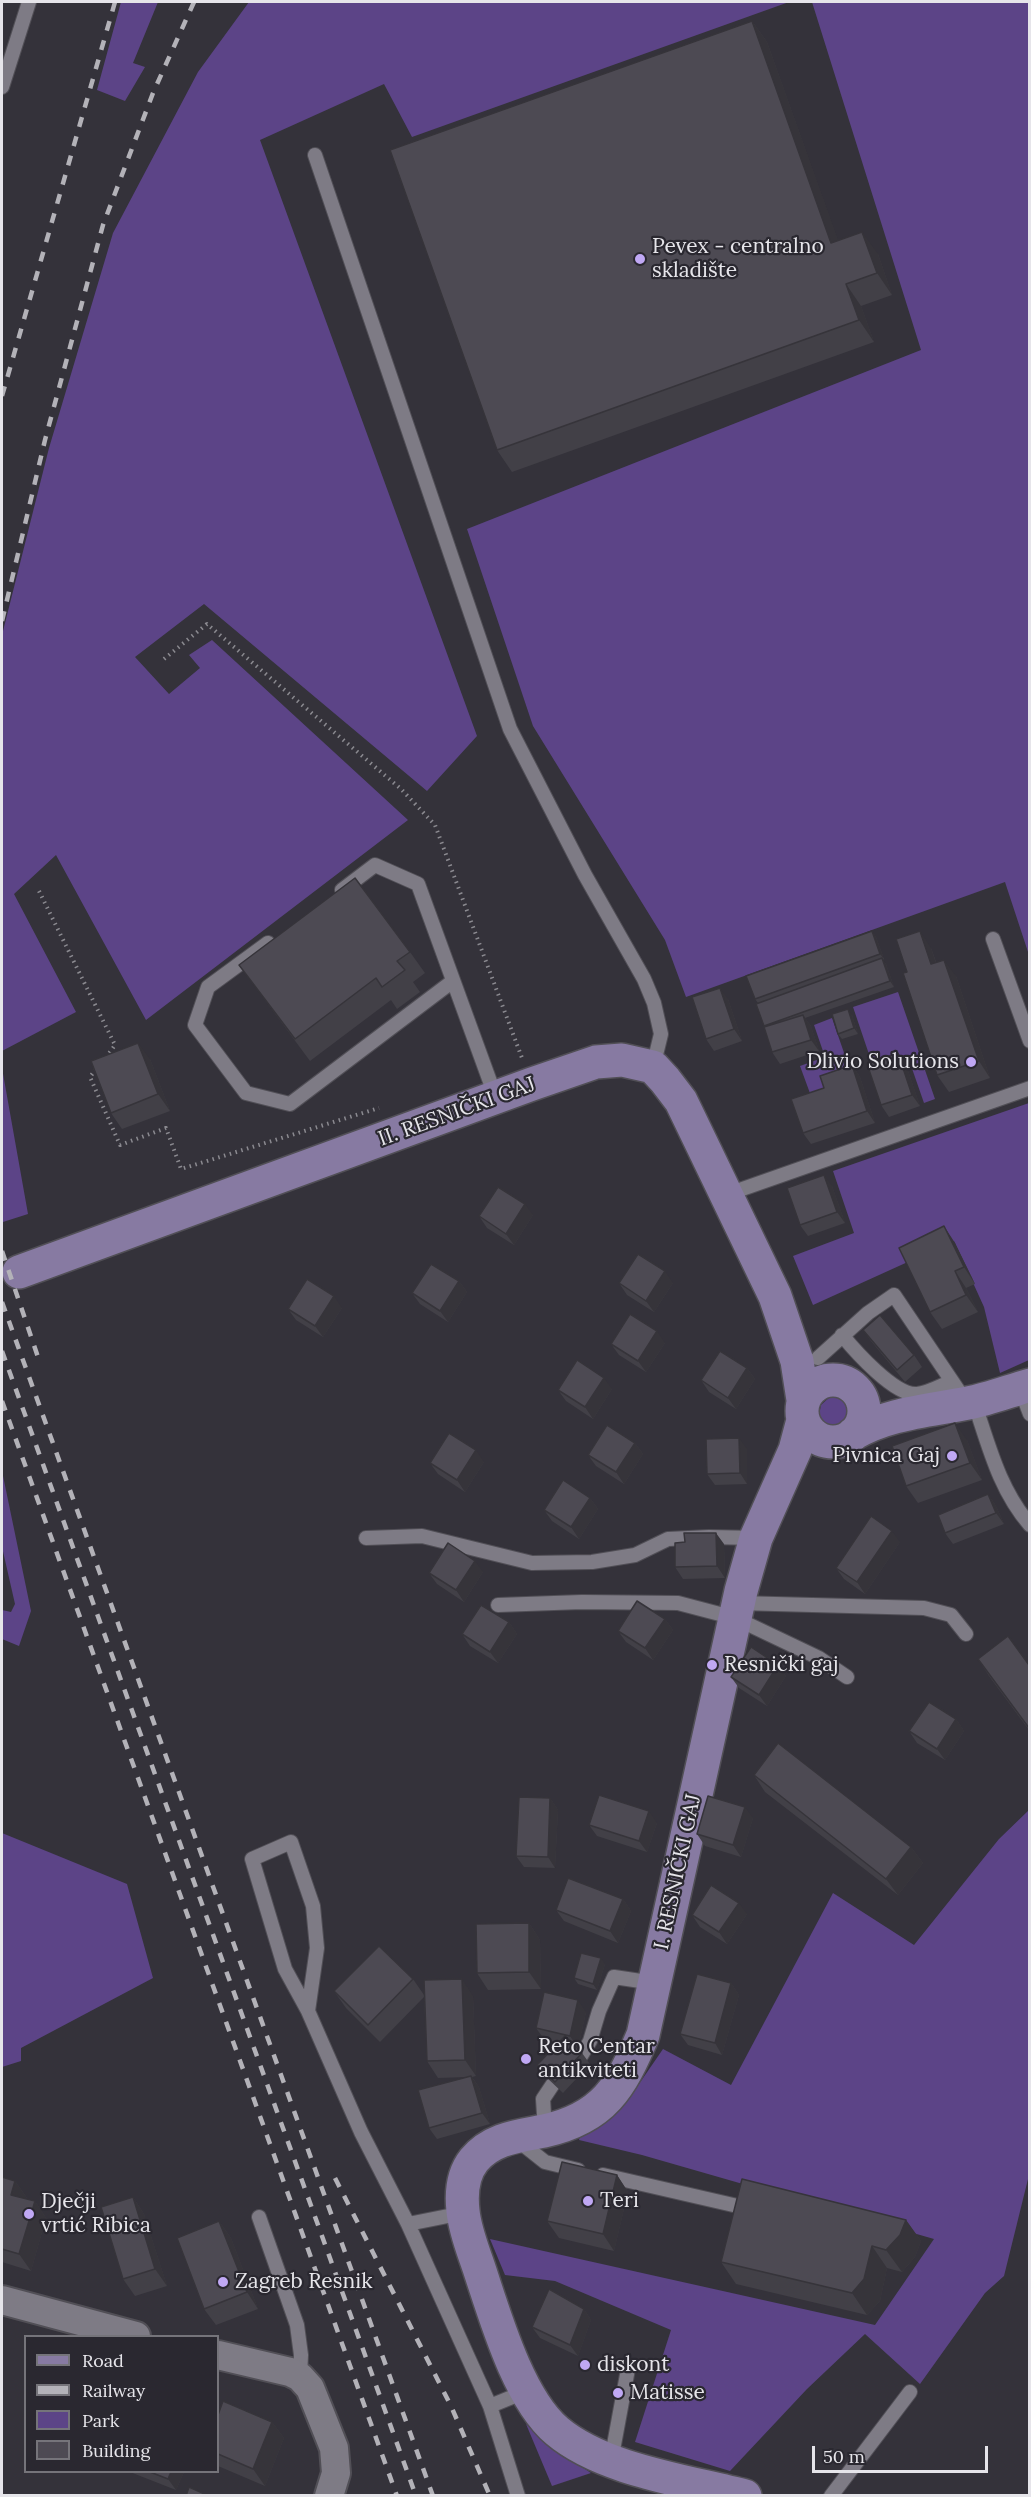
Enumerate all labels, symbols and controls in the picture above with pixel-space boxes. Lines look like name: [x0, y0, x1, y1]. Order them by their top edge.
place label: Pevex - centralno skladište: [652, 234, 824, 284]
marker: Pevex - centralno skladište: [633, 252, 647, 266]
place label: Dlivio Solutions: [806, 1049, 959, 1075]
marker: Dlivio Solutions: [964, 1055, 978, 1069]
street label: II. RESNIČKI GAJ: [375, 1072, 539, 1152]
place label: Pivnica Gaj: [832, 1443, 940, 1469]
marker: Pivnica Gaj: [945, 1449, 959, 1463]
place label: Resnički gaj: [724, 1652, 839, 1678]
marker: Resnički gaj: [705, 1658, 719, 1672]
street label: I. RESNIČKI GAJ: [649, 1792, 707, 1952]
place label: Reto Centar antikviteti: [538, 2034, 655, 2084]
marker: Reto Centar antikviteti: [519, 2052, 533, 2066]
place label: Teri: [600, 2188, 639, 2214]
place label: Dječji vrtić Ribica: [41, 2189, 151, 2239]
marker: Teri: [581, 2194, 595, 2208]
marker: Dječji vrtić Ribica: [22, 2207, 36, 2221]
place label: Zagreb Resnik: [235, 2269, 372, 2295]
marker: Zagreb Resnik: [216, 2275, 230, 2289]
legend: [24, 2335, 219, 2473]
text: Road: [82, 2349, 124, 2372]
place label: diskont: [597, 2352, 669, 2378]
marker: diskont: [578, 2358, 592, 2372]
text: Railway: [82, 2379, 145, 2402]
place label: Matisse: [630, 2380, 705, 2406]
marker: Matisse: [611, 2386, 625, 2400]
text: Park: [82, 2409, 119, 2432]
scale bar: [815, 2434, 990, 2472]
text: Building: [82, 2439, 150, 2462]
text: 50 m: [823, 2445, 865, 2468]

